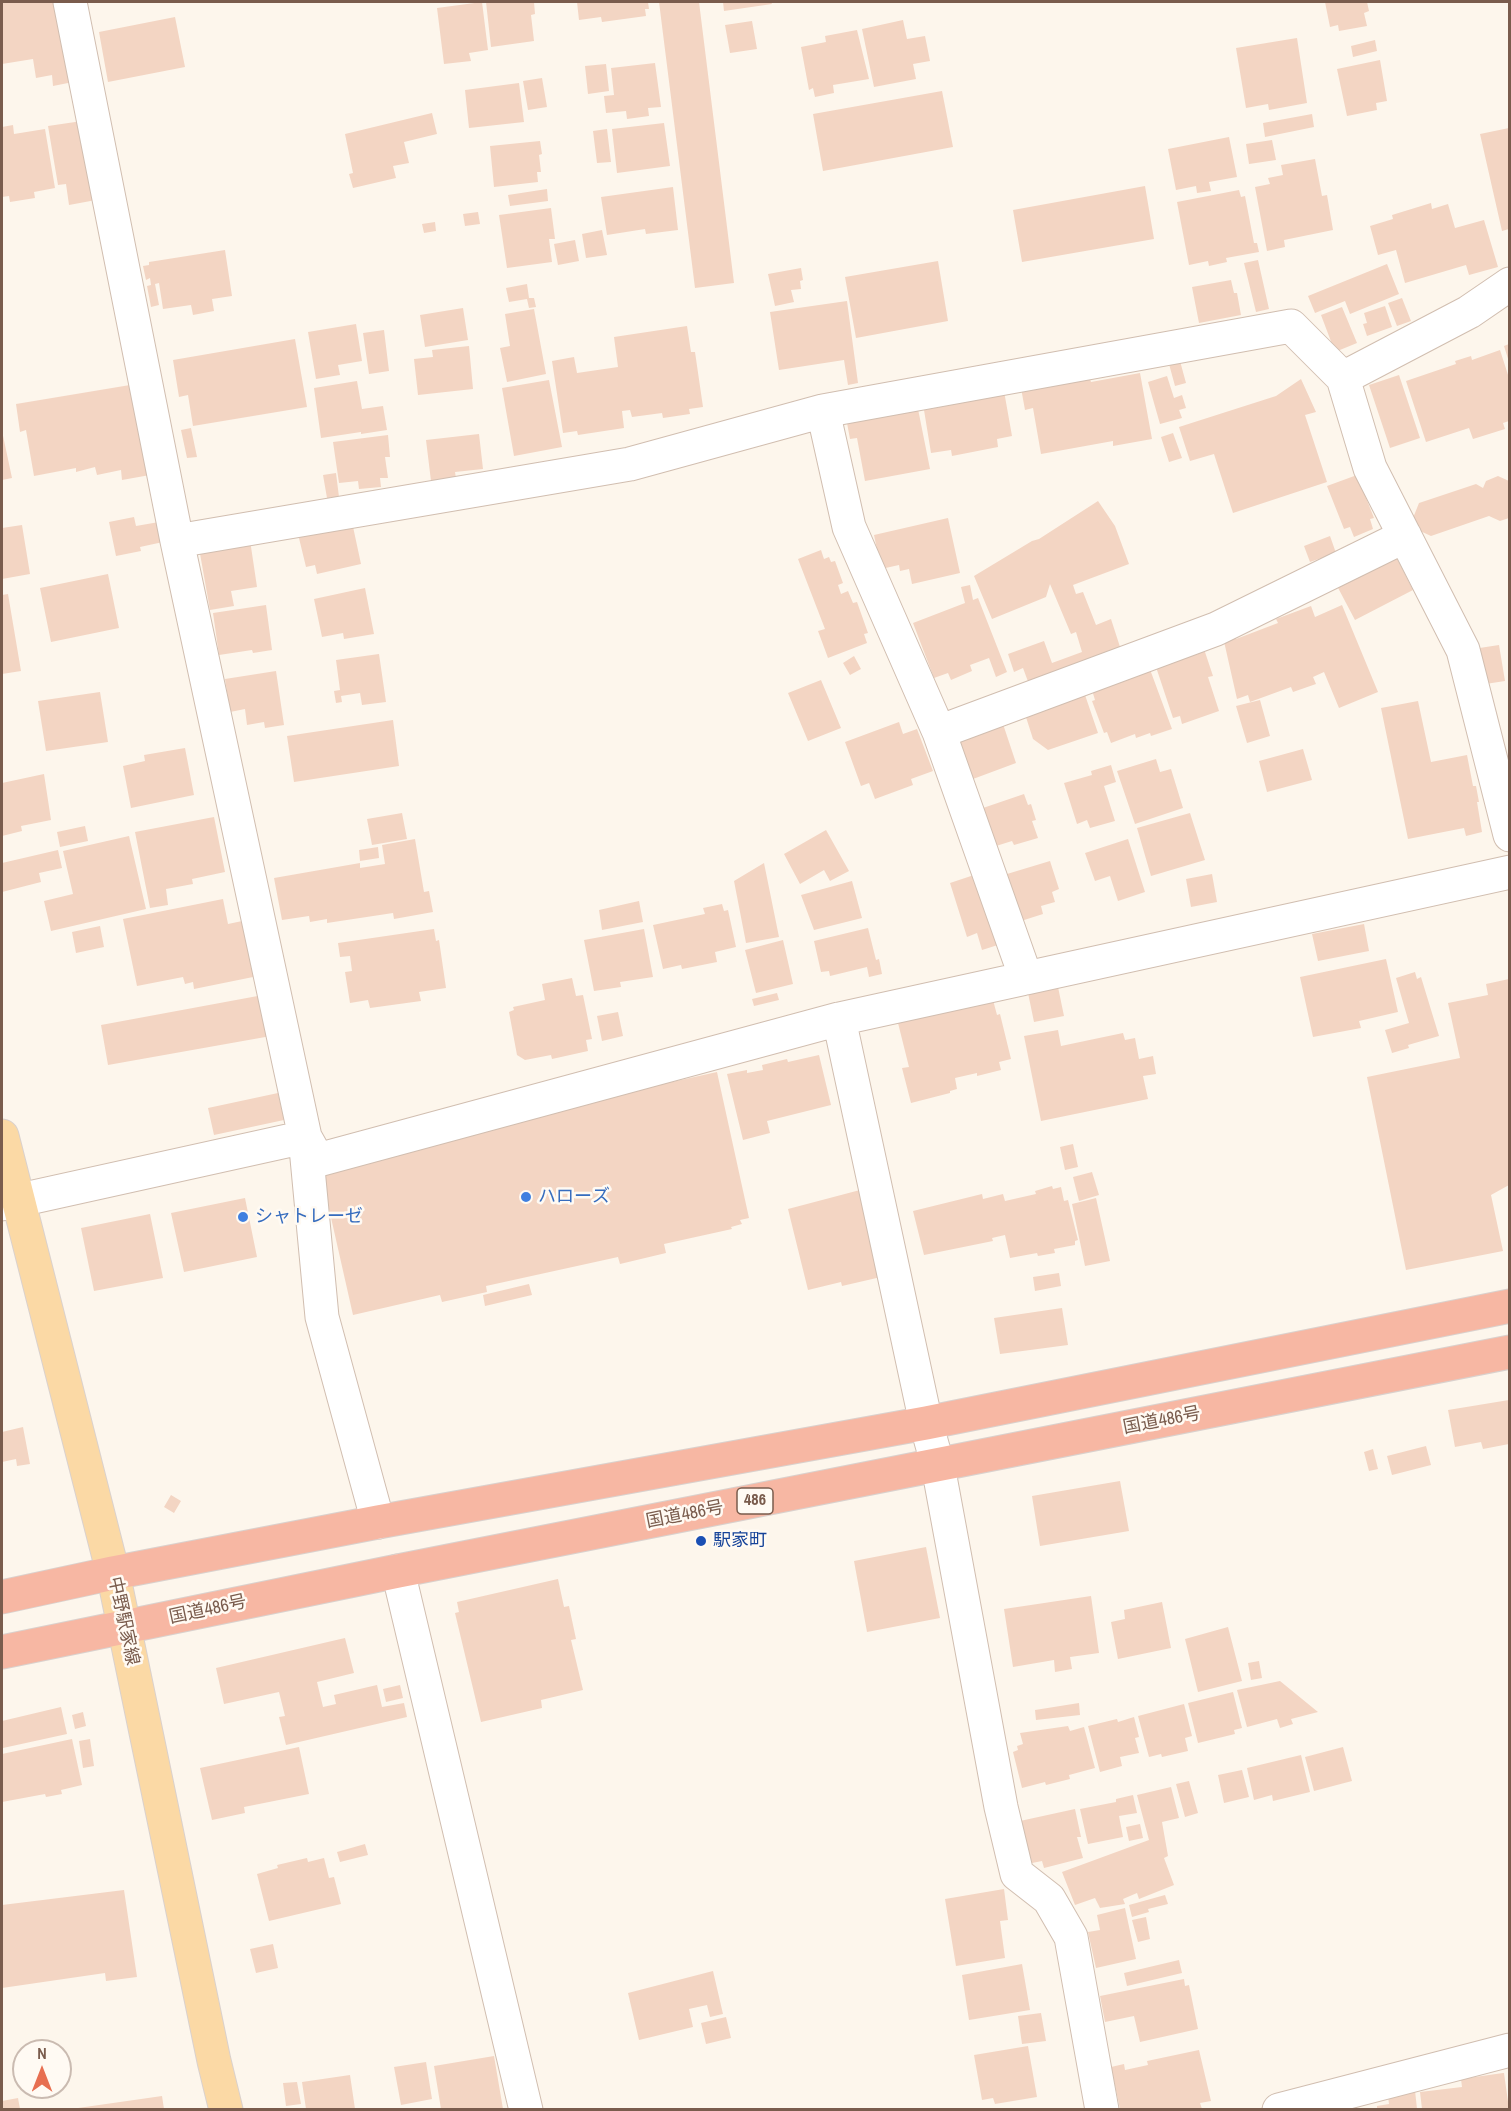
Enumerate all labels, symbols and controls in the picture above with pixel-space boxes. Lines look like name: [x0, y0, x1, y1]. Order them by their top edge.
place label: ハローズ: [538, 1186, 610, 1208]
marker: ハローズ: [519, 1190, 533, 1204]
place label: シャトレーゼ: [255, 1206, 363, 1228]
marker: シャトレーゼ: [236, 1210, 250, 1224]
street label: 国道486号: [1121, 1403, 1203, 1439]
road number: 486: [737, 1488, 773, 1514]
street label: 国道486号: [644, 1497, 726, 1533]
place label: 駅家町: [713, 1530, 767, 1552]
marker: 駅家町: [694, 1534, 708, 1548]
street label: 中野駅家線: [103, 1575, 143, 1667]
street label: 国道486号: [167, 1591, 249, 1629]
north arrow: [12, 2039, 72, 2099]
text: N: [37, 2042, 47, 2064]

